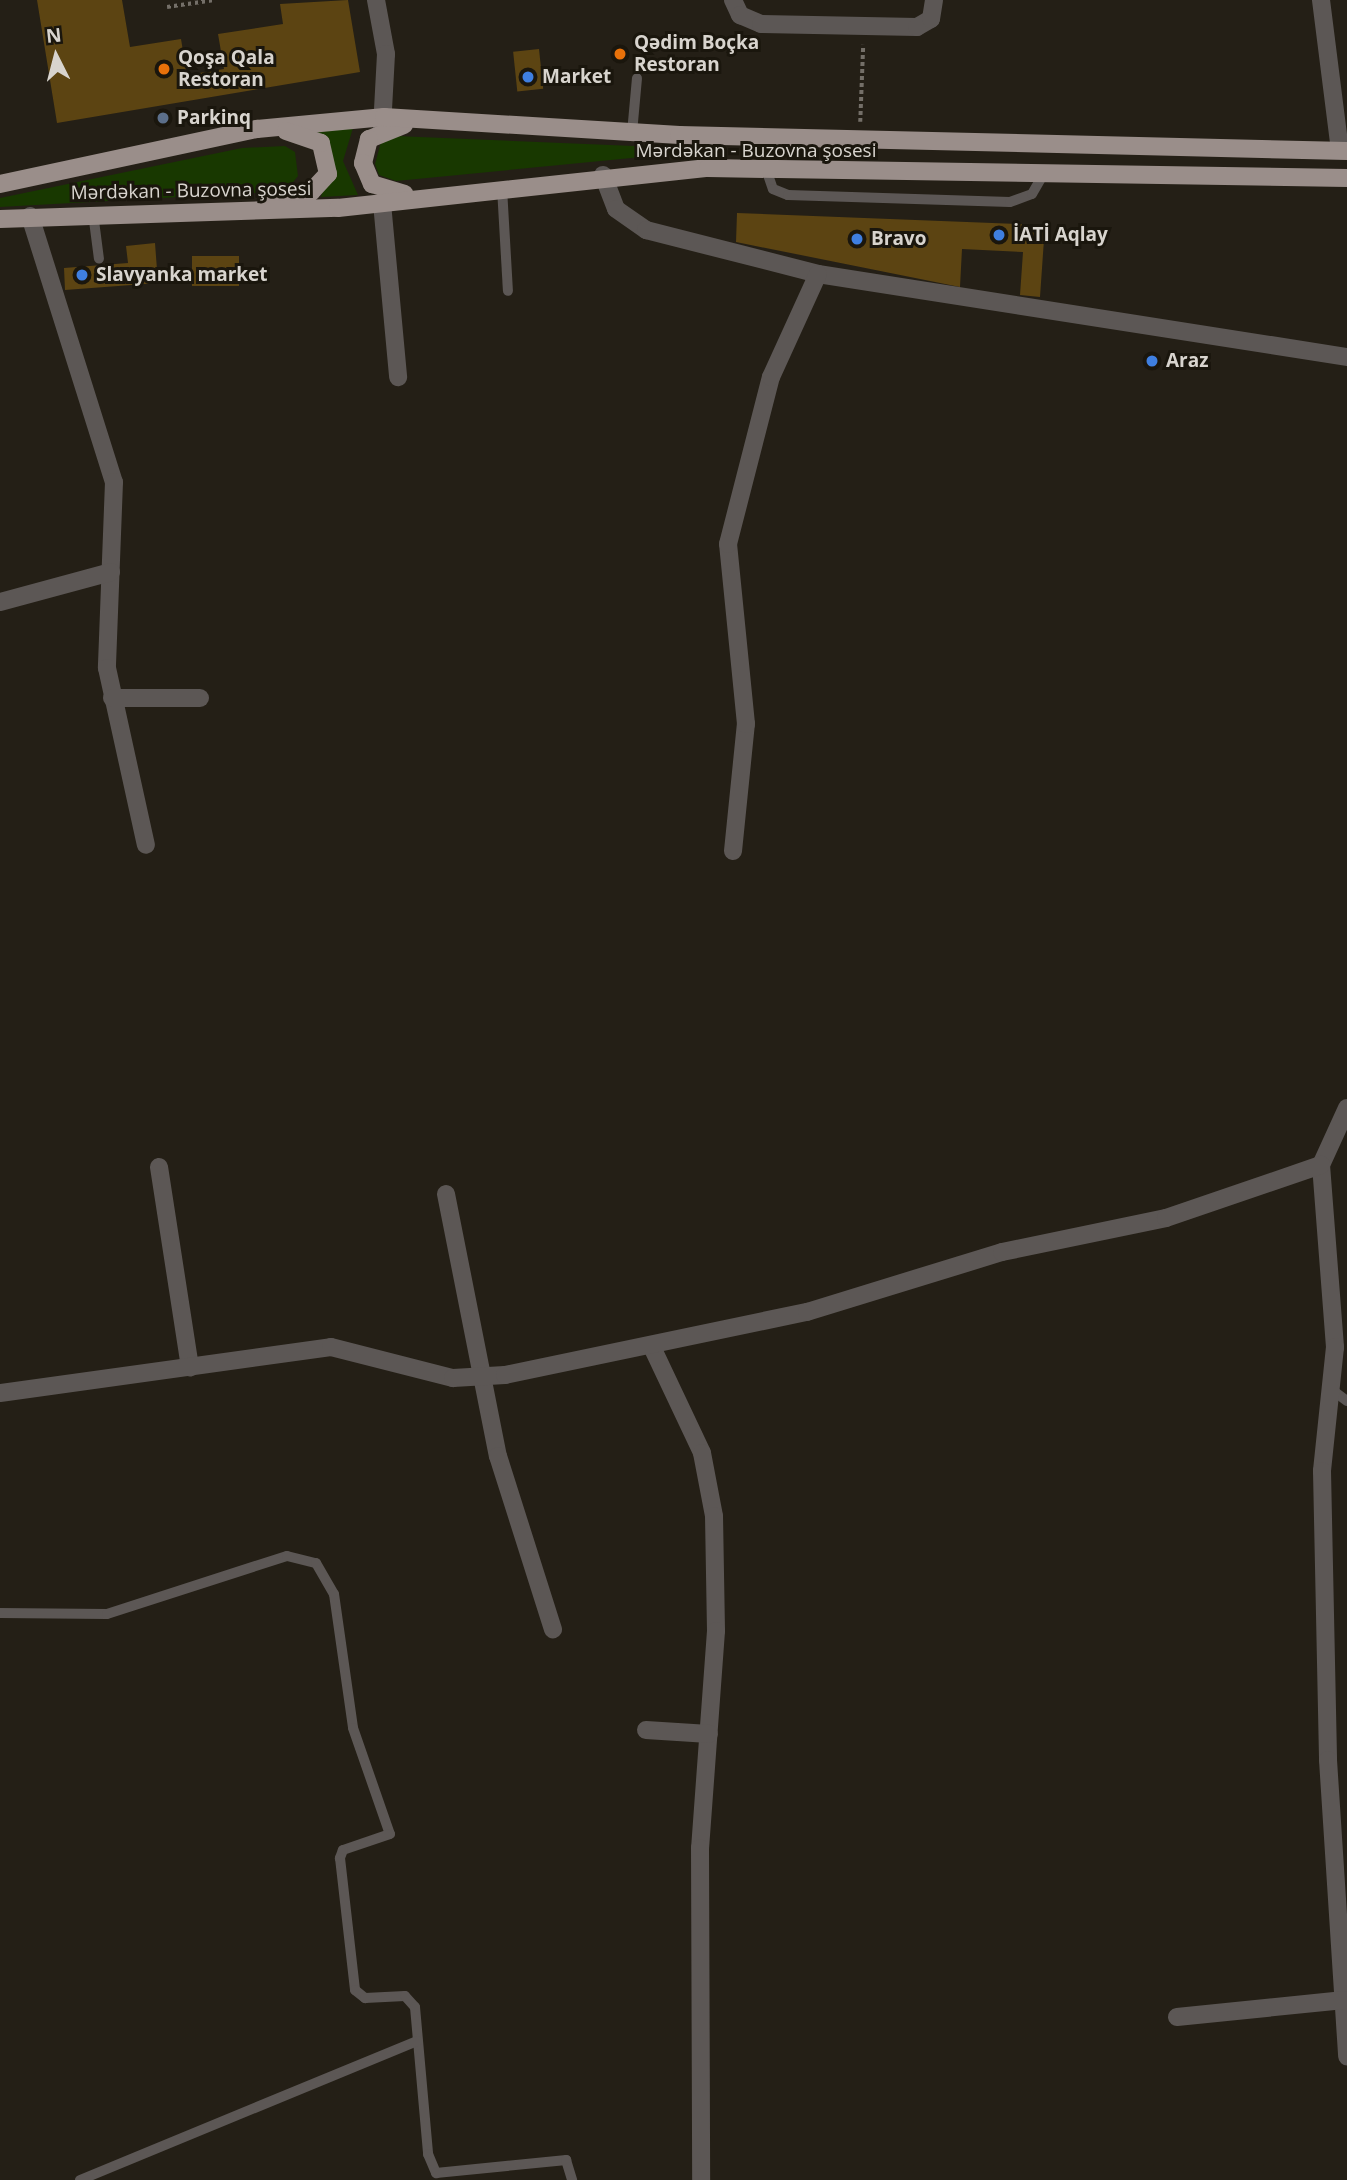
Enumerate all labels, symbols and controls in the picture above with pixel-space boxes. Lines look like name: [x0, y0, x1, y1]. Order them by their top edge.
north arrow: [21, 21, 91, 91]
text: N: [45, 21, 63, 49]
place label: Qədim Boçka Restoran: [634, 32, 759, 76]
marker: Qədim Boçka Restoran: [612, 46, 628, 62]
place label: Qoşa Qala Restoran: [178, 47, 275, 91]
marker: Qoşa Qala Restoran: [156, 61, 172, 77]
place label: Market: [542, 66, 611, 88]
marker: Market: [520, 69, 536, 85]
place label: Parkinq: [177, 107, 251, 129]
marker: Parkinq: [155, 110, 171, 126]
street label: Mərdəkan - Buzovna şosesi: [636, 140, 876, 162]
street label: Mərdəkan - Buzovna şosesi: [70, 177, 312, 205]
place label: İATİ Aqlay: [1013, 224, 1108, 246]
marker: İATİ Aqlay: [991, 227, 1007, 243]
place label: Bravo: [871, 228, 926, 250]
marker: Bravo: [849, 231, 865, 247]
place label: Slavyanka market: [96, 264, 268, 286]
marker: Slavyanka market: [74, 267, 90, 283]
place label: Araz: [1166, 350, 1208, 372]
marker: Araz: [1144, 353, 1160, 369]

